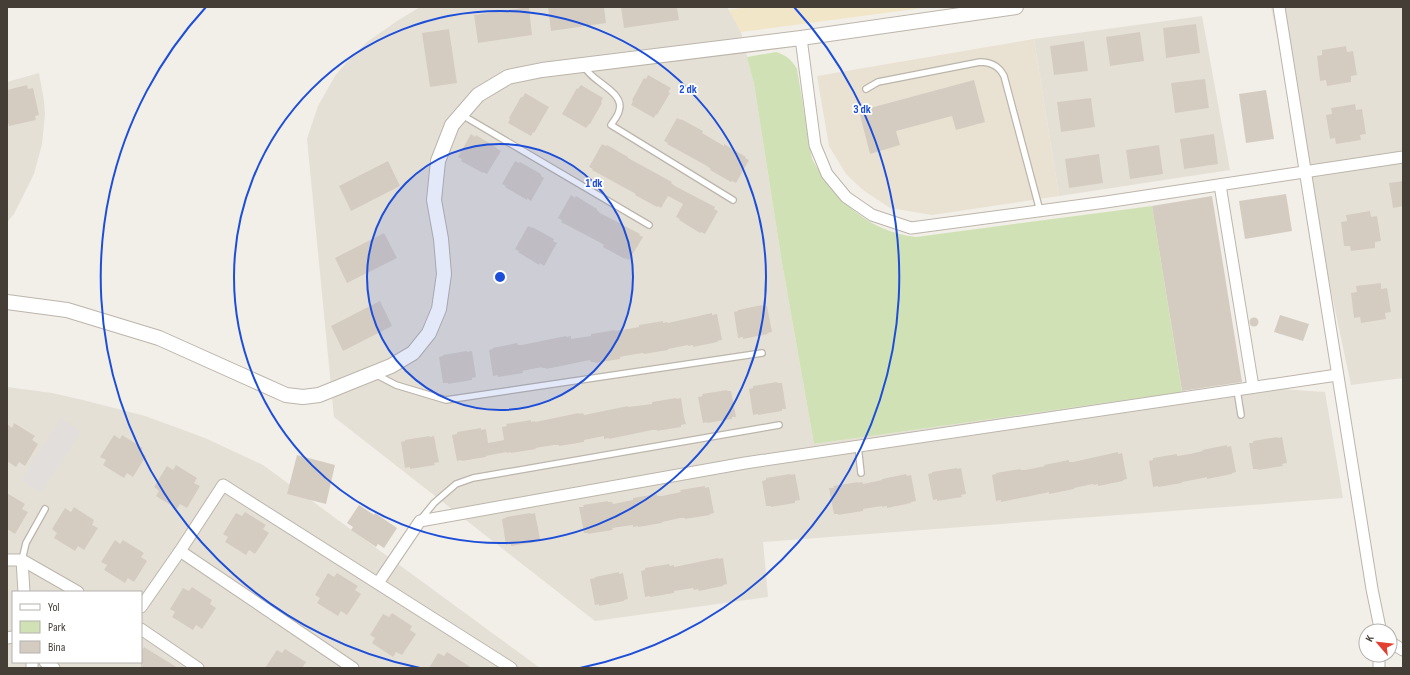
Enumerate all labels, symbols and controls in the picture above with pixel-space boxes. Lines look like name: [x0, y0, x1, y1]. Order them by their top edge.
text: 2 dk: [679, 82, 697, 97]
text: 3 dk: [853, 102, 871, 117]
text: 1 dk: [586, 176, 602, 191]
centre of rings: [493, 270, 507, 284]
legend: [12, 591, 142, 663]
text: Yol: [48, 600, 60, 615]
text: Park: [48, 620, 66, 635]
north arrow: [1358, 623, 1398, 663]
text: K: [1363, 633, 1377, 644]
text: Bina: [48, 640, 66, 655]

